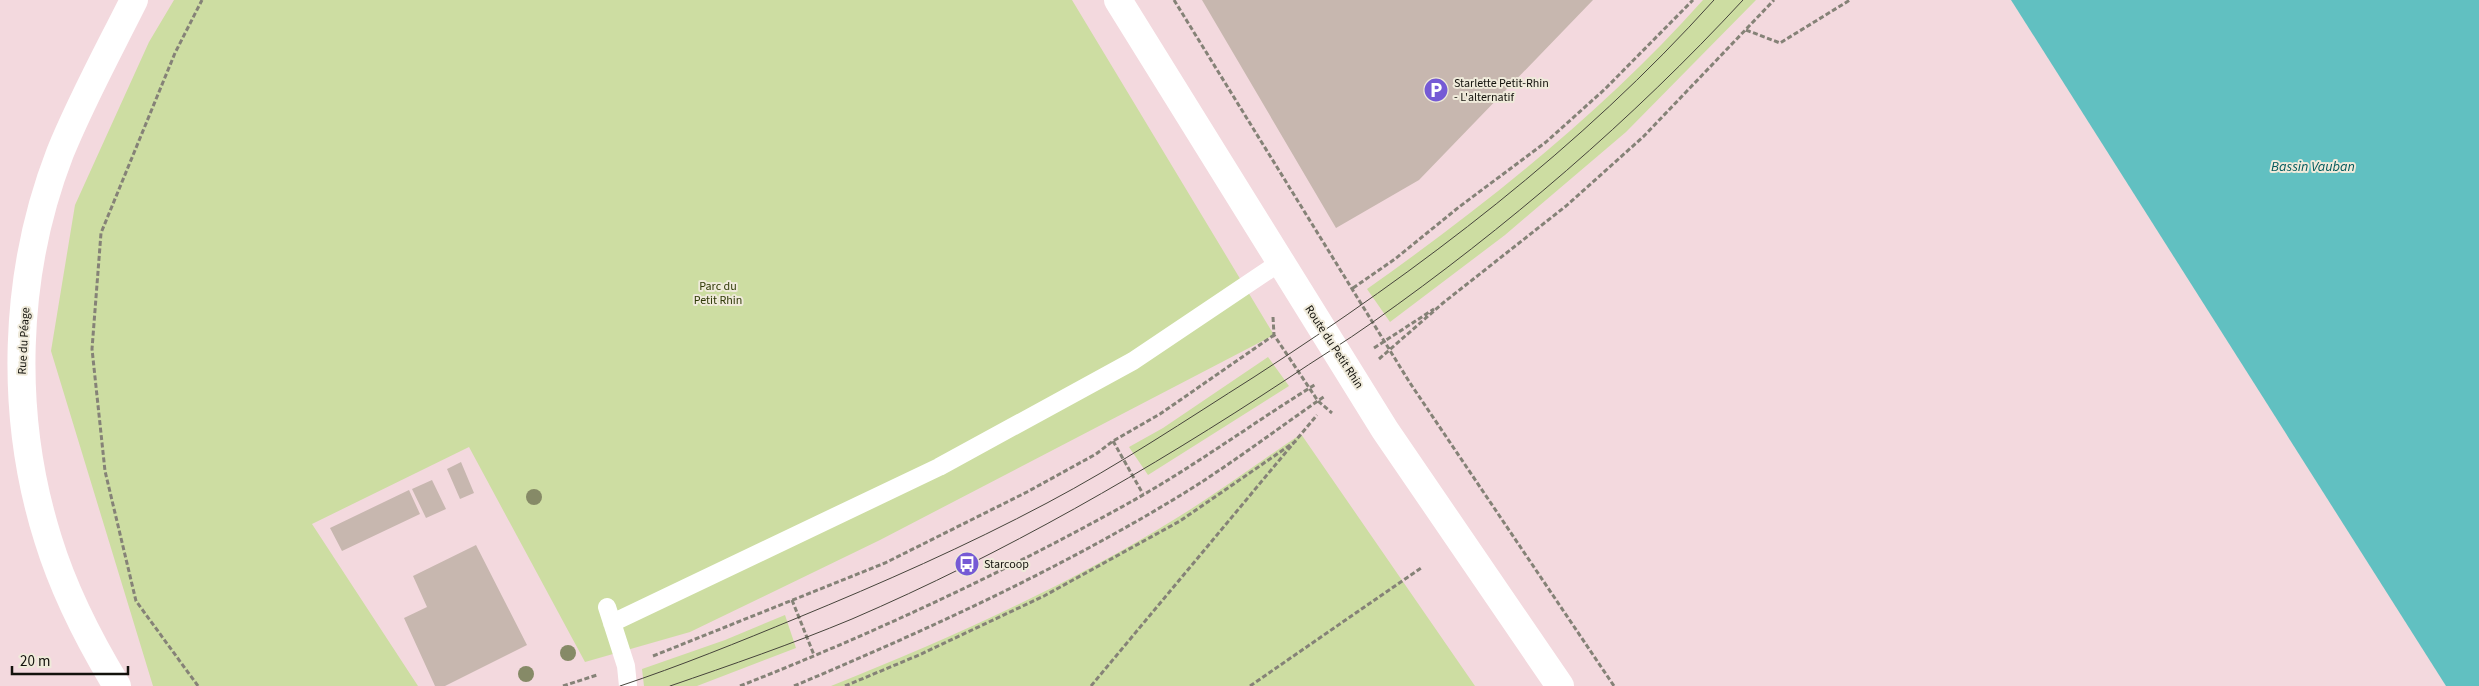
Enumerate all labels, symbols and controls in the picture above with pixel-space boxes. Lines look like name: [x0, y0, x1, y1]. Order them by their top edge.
place label: Starlette Petit-Rhin - L'alternatif: [1454, 75, 1549, 106]
parking icon: Starlette Petit-Rhin - L'alternatif: [1423, 77, 1449, 103]
water label: Bassin Vauban: [2271, 157, 2355, 177]
park label: Parc du Petit Rhin: [694, 278, 742, 309]
street label: Route du Petit Rhin: [1301, 302, 1367, 392]
street label: Rue du Péage: [14, 307, 34, 375]
bus stop icon: Starcoop: [954, 551, 980, 577]
place label: Starcoop: [984, 556, 1029, 573]
scale bar: [12, 644, 129, 676]
text: 20 m: [20, 651, 50, 672]

